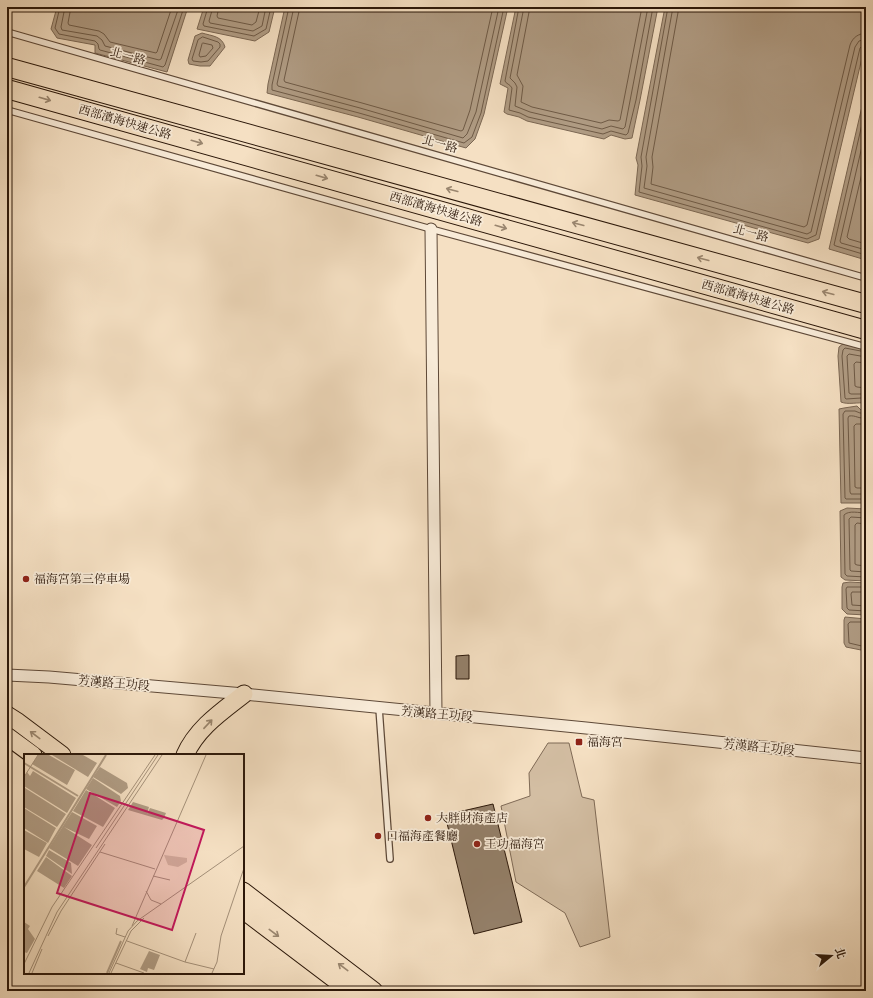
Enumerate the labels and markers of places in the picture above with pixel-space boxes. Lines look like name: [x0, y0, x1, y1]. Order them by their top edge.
place label: 福海宮第三停車場: [34, 572, 130, 586]
marker: 福海宮第三停車場: [21, 574, 31, 584]
place label: 福海宮: [587, 735, 623, 749]
marker: 福海宮: [574, 737, 584, 747]
place label: 大胖財海產店: [436, 811, 508, 825]
marker: 大胖財海產店: [423, 813, 433, 823]
place label: 口福海產餐廳: [386, 829, 458, 843]
marker: 口福海產餐廳: [373, 831, 383, 841]
place label: 王功福海宮: [485, 837, 545, 851]
marker: 王功福海宮: [472, 839, 482, 849]

